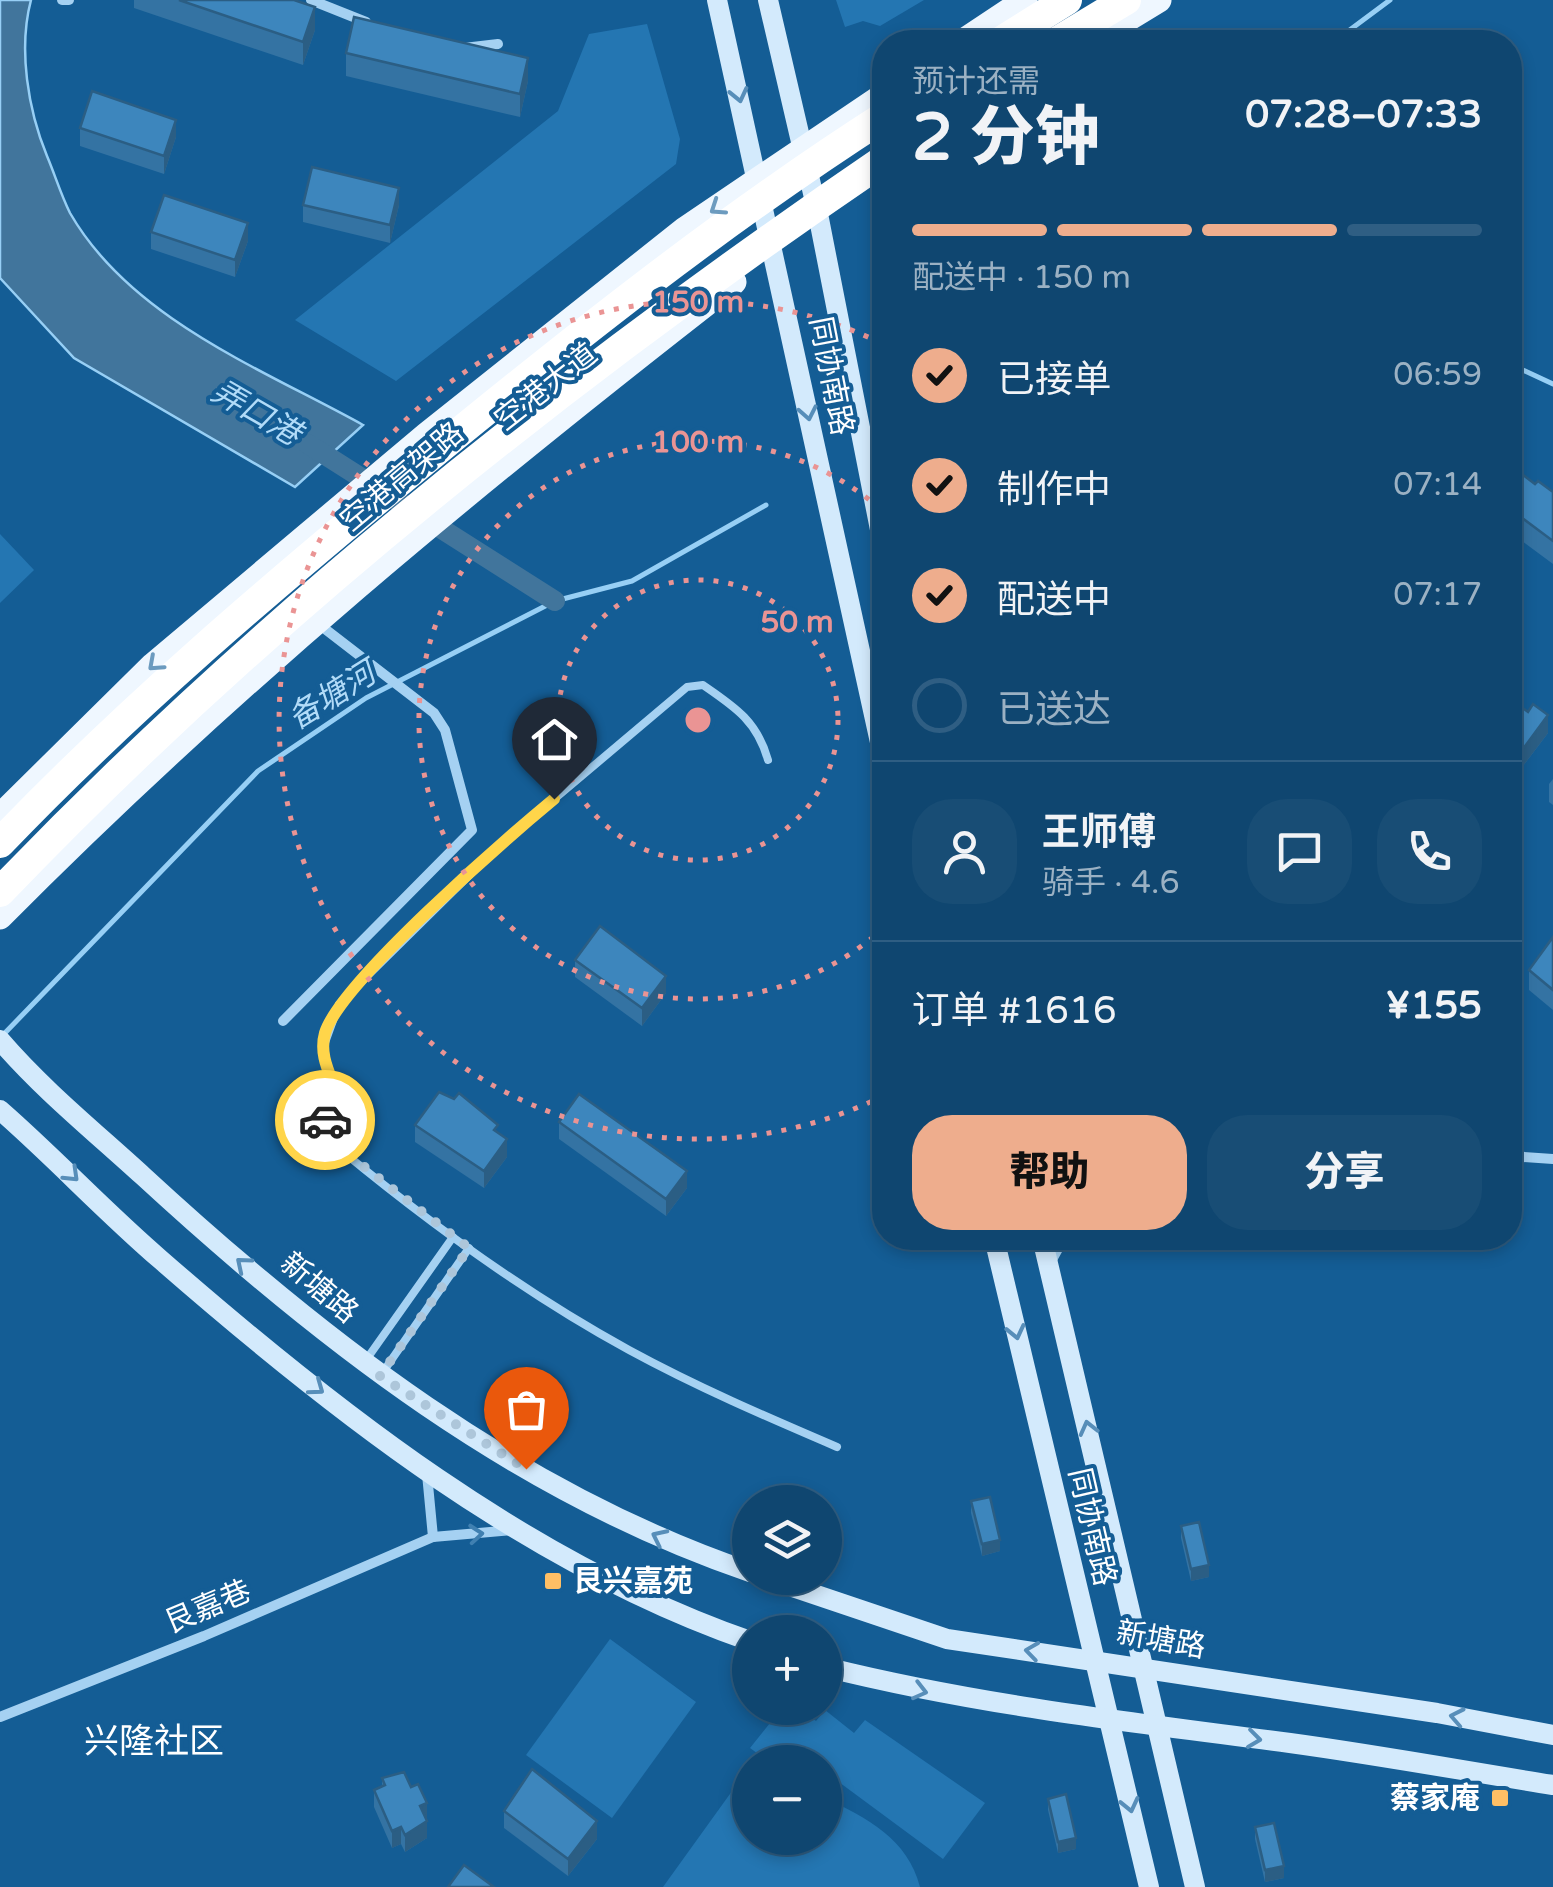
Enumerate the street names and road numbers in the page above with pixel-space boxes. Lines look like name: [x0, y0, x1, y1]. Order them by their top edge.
street label: 同协南路: [801, 314, 861, 438]
street label: 空港大道: [487, 335, 605, 439]
street label: 空港高架路: [333, 415, 471, 539]
street label: 新塘路: [273, 1245, 365, 1331]
street label: 同协南路: [1060, 1464, 1124, 1590]
street label: 艮嘉巷: [159, 1572, 257, 1642]
street label: 新塘路: [1113, 1614, 1209, 1666]

